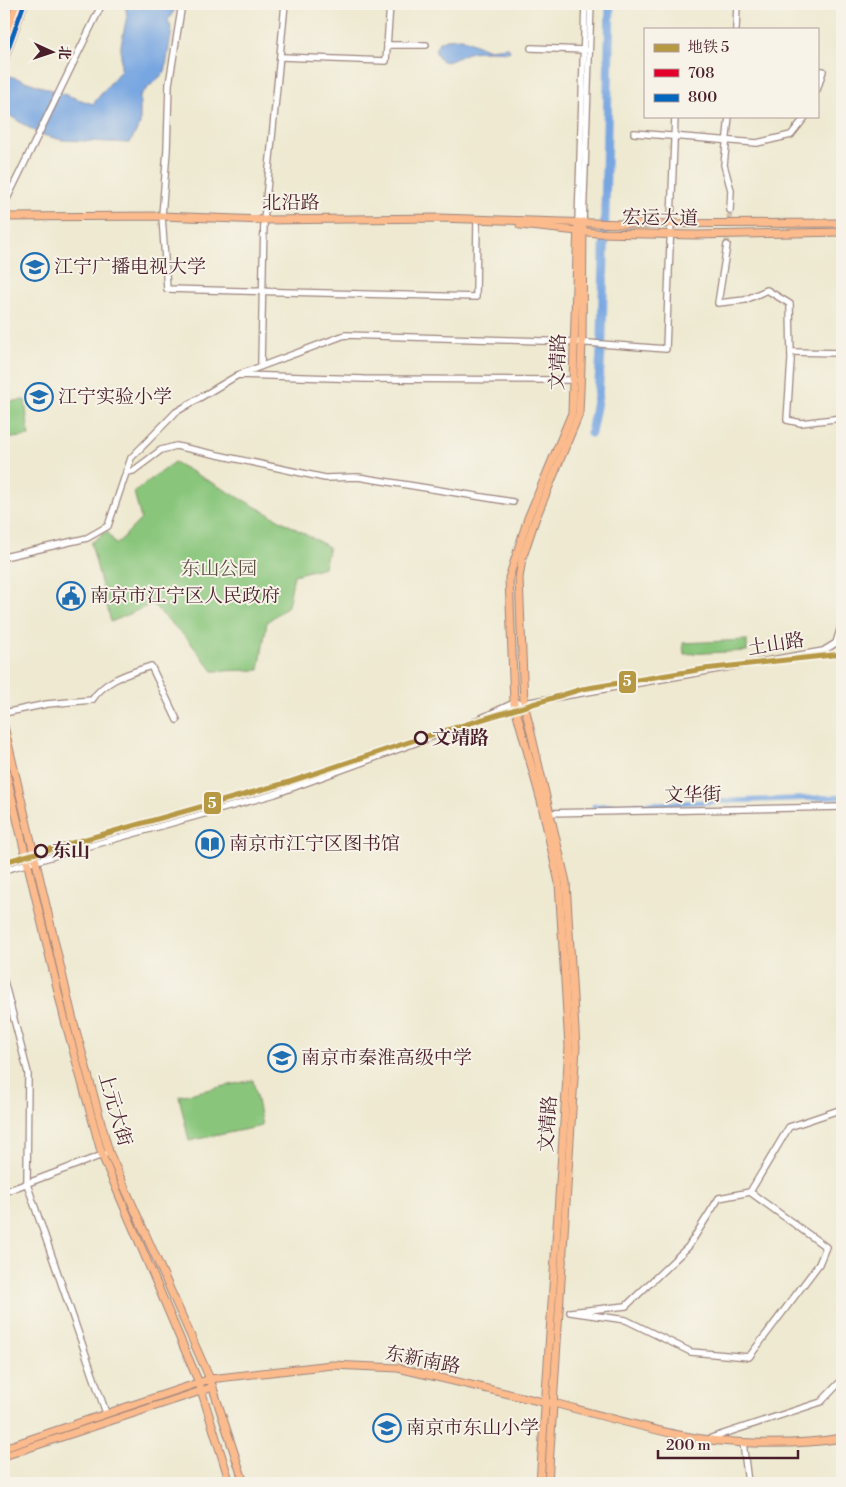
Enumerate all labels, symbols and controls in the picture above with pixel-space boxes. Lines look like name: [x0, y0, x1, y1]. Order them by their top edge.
north arrow: [28, 28, 78, 78]
legend: [644, 28, 818, 118]
text: 地铁 5: [688, 38, 729, 57]
text: 北: [55, 45, 73, 60]
text: 708: [688, 64, 714, 83]
text: 800: [688, 88, 717, 107]
street label: 北沿路: [262, 191, 320, 215]
street label: 宏运大道: [622, 205, 698, 231]
school or university icon: 江宁广播电视大学: [20, 252, 50, 282]
place label: 江宁广播电视大学: [54, 255, 206, 279]
street label: 文靖路: [545, 333, 571, 391]
school or university icon: 江宁实验小学: [24, 382, 54, 412]
place label: 江宁实验小学: [58, 385, 172, 409]
park label: 东山公园: [181, 557, 257, 581]
public building icon: 南京市江宁区人民政府: [56, 581, 86, 611]
place label: 南京市江宁区人民政府: [90, 584, 280, 608]
street label: 土山路: [746, 628, 806, 660]
line badge: 5: [618, 670, 637, 694]
text: 5: [623, 673, 632, 691]
place label: 文靖路: [432, 726, 489, 750]
marker: 文靖路: [414, 731, 428, 745]
street label: 文华街: [664, 783, 722, 807]
line badge: 5: [203, 791, 222, 815]
text: 5: [208, 795, 217, 813]
library icon: 南京市江宁区图书馆: [195, 829, 225, 859]
place label: 南京市江宁区图书馆: [229, 832, 400, 856]
place label: 东山: [52, 839, 90, 863]
marker: 东山: [34, 844, 48, 858]
school or university icon: 南京市秦淮高级中学: [267, 1043, 297, 1073]
place label: 南京市秦淮高级中学: [301, 1046, 472, 1070]
street label: 上元大街: [93, 1069, 137, 1149]
street label: 文靖路: [534, 1095, 562, 1153]
street label: 东新南路: [383, 1341, 463, 1379]
school or university icon: 南京市东山小学: [372, 1413, 402, 1443]
place label: 南京市东山小学: [406, 1416, 539, 1440]
scale bar: [658, 1427, 798, 1459]
text: 200 m: [666, 1436, 711, 1455]

